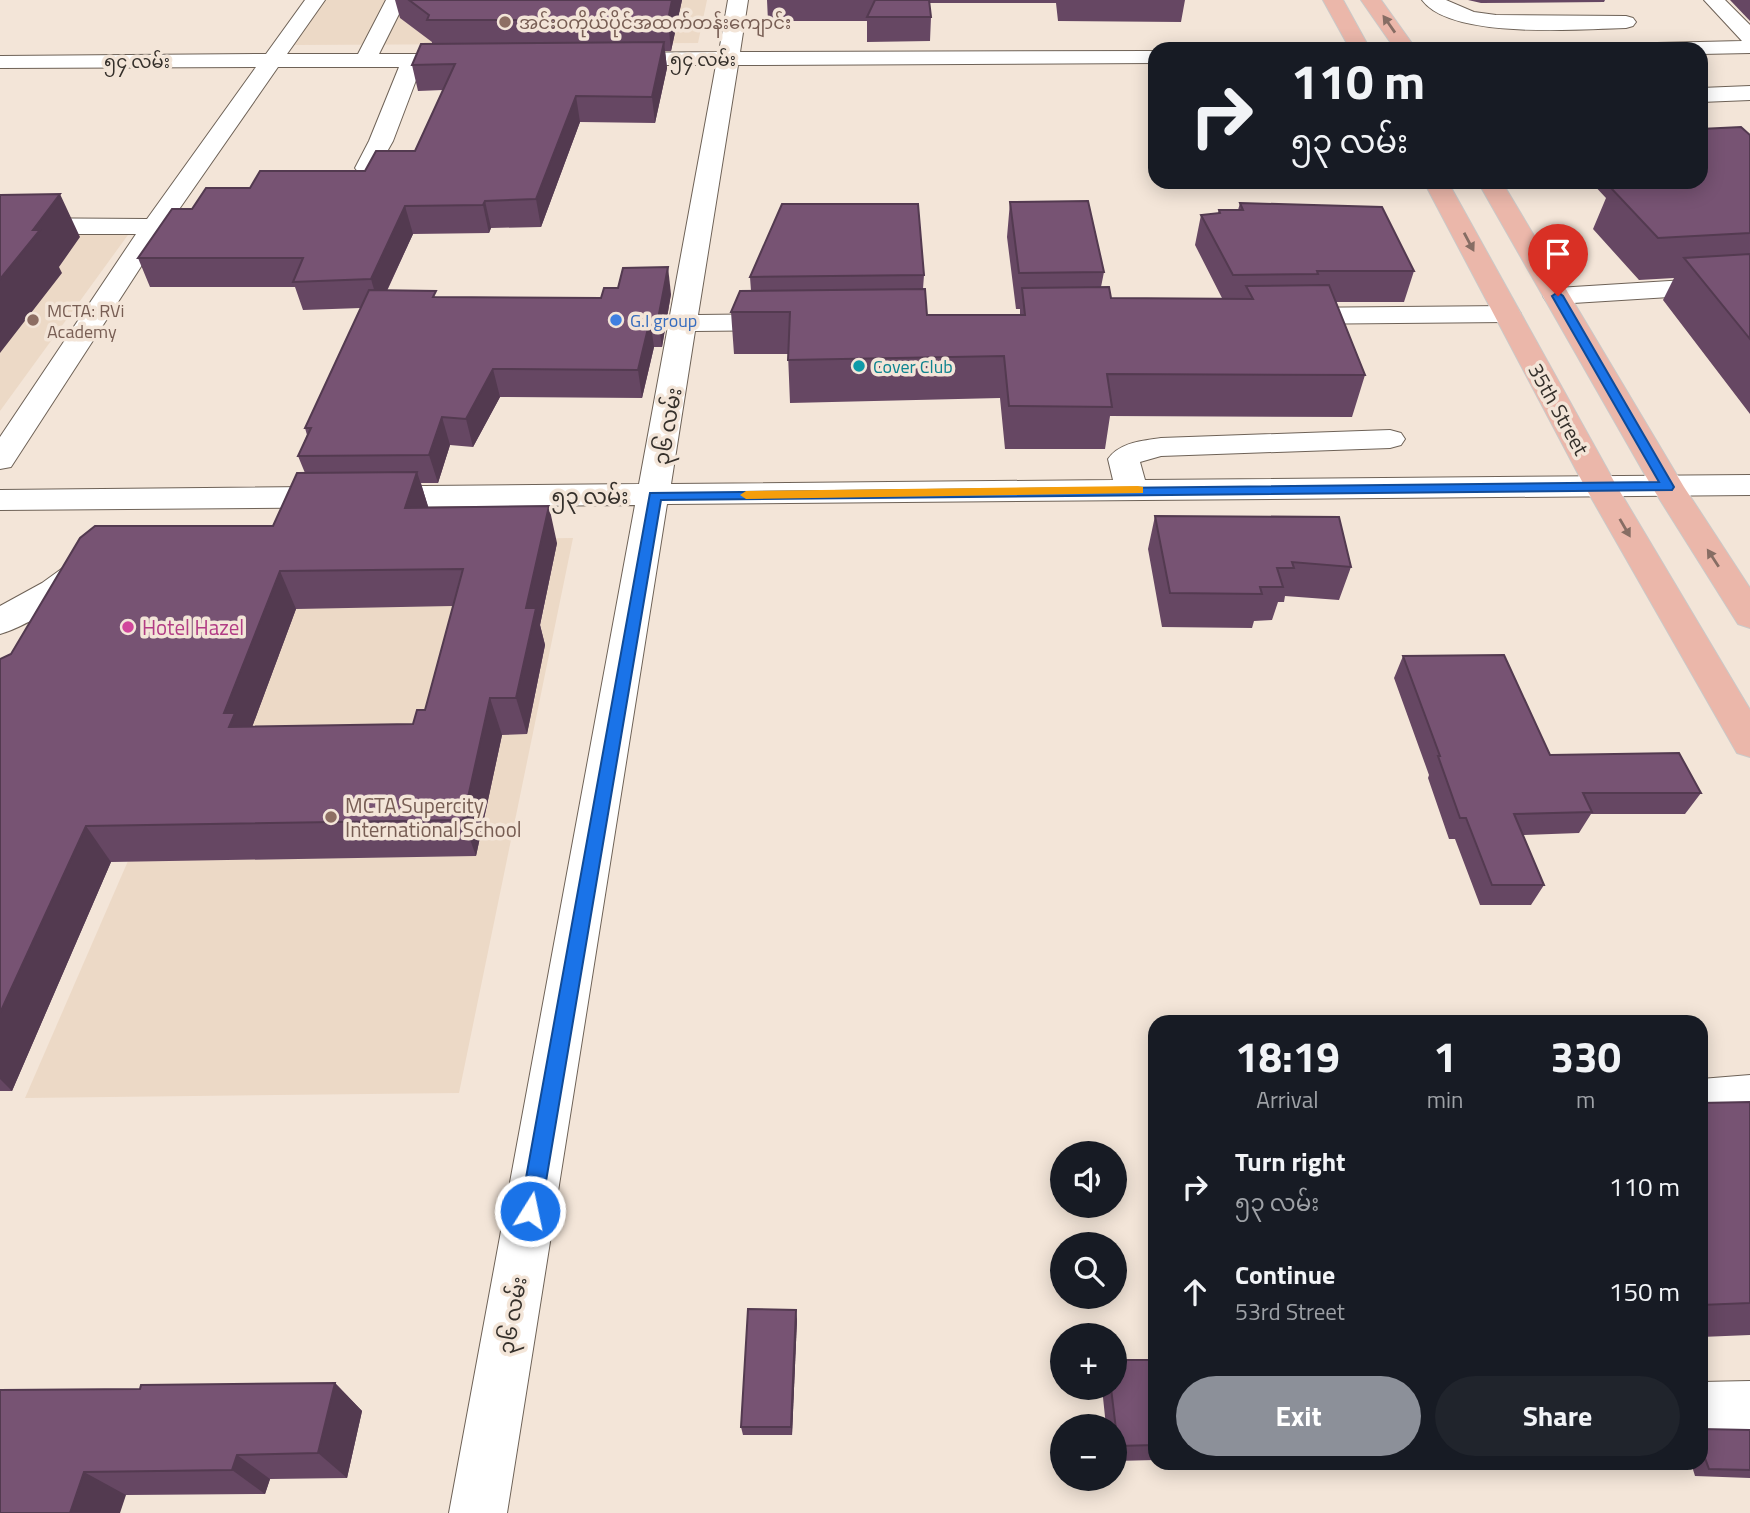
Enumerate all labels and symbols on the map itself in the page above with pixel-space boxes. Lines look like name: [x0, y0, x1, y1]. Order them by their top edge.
place label: အင်းဝကိုယ်ပိုင်အထက်တန်းကျောင်း: [519, 9, 791, 38]
marker: အင်းဝကိုယ်ပိုင်အထက်တန်းကျောင်း: [497, 14, 513, 30]
one-way arrow: [1383, 15, 1396, 34]
street label: ၅၄ လမ်း: [670, 46, 736, 75]
street label: ၅၄ လမ်း: [104, 48, 170, 77]
pin: [1528, 224, 1588, 296]
one-way arrow: [1463, 232, 1474, 252]
place label: MCTA: RVi Academy: [47, 297, 124, 345]
place label: G.I group: [630, 307, 697, 334]
marker: MCTA: RVi Academy: [25, 312, 41, 328]
marker: G.I group: [608, 312, 624, 328]
place label: Cover Club: [873, 353, 953, 380]
street label: 35th Street: [1521, 357, 1598, 461]
marker: Cover Club: [851, 358, 867, 374]
street label: ၃၆ လမ်း: [644, 385, 691, 467]
street label: ၅၃ လမ်း: [552, 480, 628, 514]
one-way arrow: [1619, 518, 1631, 537]
one-way arrow: [1707, 548, 1720, 568]
place label: Hotel Hazel: [142, 611, 244, 643]
marker: Hotel Hazel: [120, 619, 136, 635]
place label: MCTA Supercity International School: [345, 789, 522, 845]
marker: MCTA Supercity International School: [323, 809, 339, 825]
position arrow: [493, 1174, 567, 1248]
street label: ၃၆ လမ်း: [489, 1274, 536, 1356]

